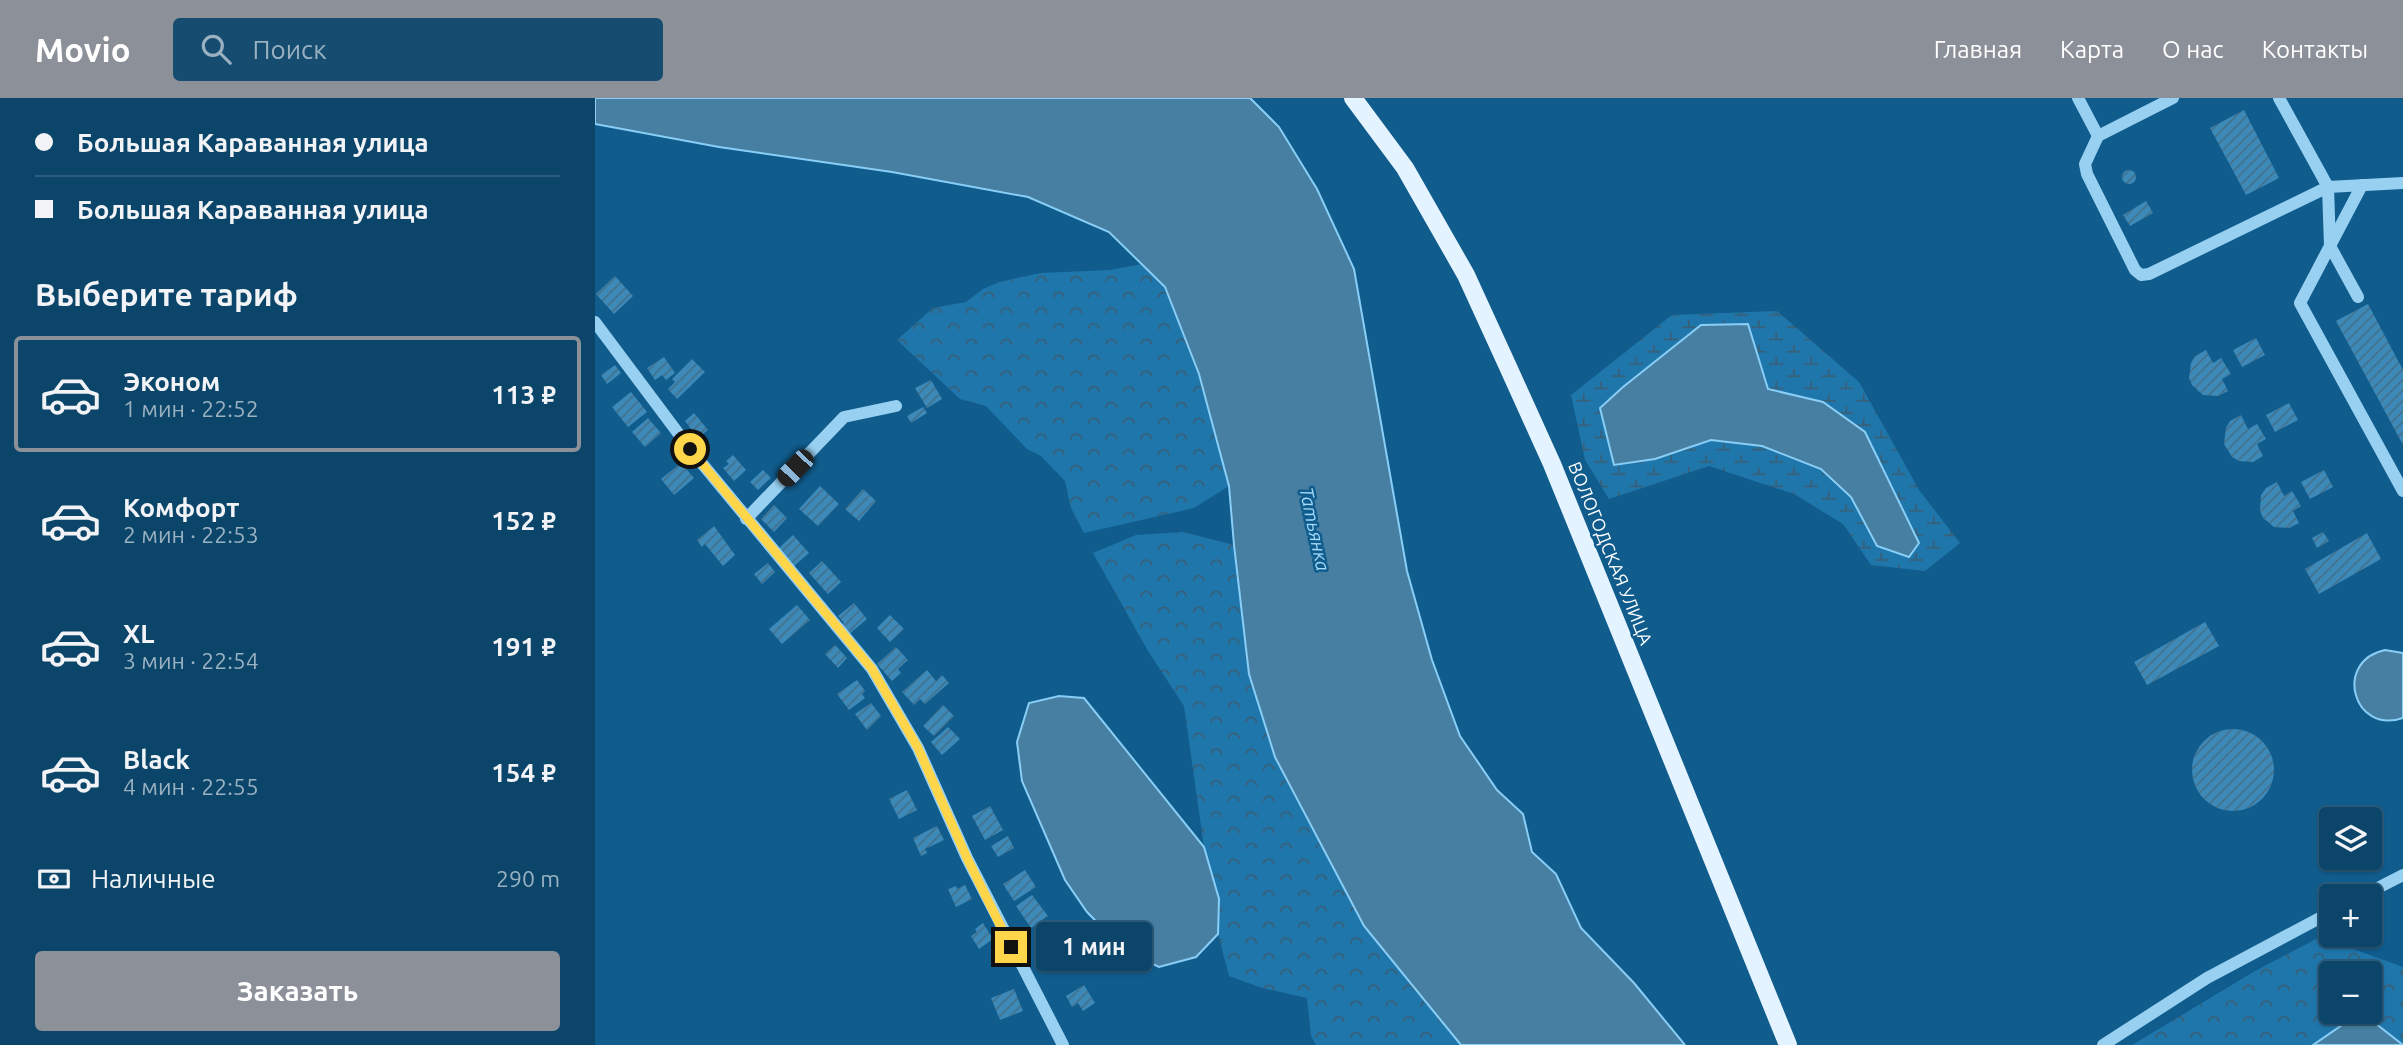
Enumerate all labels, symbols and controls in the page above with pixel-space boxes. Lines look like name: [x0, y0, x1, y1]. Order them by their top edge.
search box: [173, 18, 663, 81]
icon: search: [197, 30, 235, 68]
text: Movio: [35, 31, 131, 68]
text: Поиск: [253, 35, 327, 64]
text: Главная: [1934, 36, 2022, 63]
text: Карта: [2060, 36, 2124, 63]
text: О нас: [2162, 36, 2224, 63]
text: Контакты: [2262, 36, 2368, 63]
text: Большая Караванная улица: [77, 128, 429, 157]
text: Большая Караванная улица: [77, 195, 429, 224]
text: Выберите тариф: [35, 276, 298, 312]
icon: car: [39, 363, 102, 426]
text: Эконом: [123, 367, 220, 396]
text: 113 ₽: [491, 380, 556, 409]
text: 1 мин · 22:52: [123, 396, 259, 421]
route start: [674, 433, 706, 465]
car: [773, 446, 818, 490]
street label: ВОЛОГОДСКАЯ УЛИЦА: [1565, 459, 1657, 648]
water label: Татьянка: [1295, 485, 1335, 573]
icon: car: [39, 489, 102, 552]
text: Комфорт: [123, 493, 239, 522]
text: 152 ₽: [491, 506, 556, 535]
text: 2 мин · 22:53: [123, 522, 259, 547]
icon: car: [39, 615, 102, 678]
text: XL: [123, 619, 154, 648]
text: 191 ₽: [491, 632, 556, 661]
text: 3 мин · 22:54: [123, 648, 259, 673]
icon: car: [39, 741, 102, 804]
text: Black: [123, 745, 190, 774]
text: 154 ₽: [491, 758, 556, 787]
text: 4 мин · 22:55: [123, 774, 259, 799]
map controls: [2319, 807, 2382, 1024]
button: layers: [2319, 807, 2382, 870]
icon: cash: [35, 860, 73, 898]
text: Наличные: [91, 864, 216, 893]
text: 290 m: [496, 866, 560, 891]
button: +: [2319, 884, 2382, 947]
callout: 1 мин: [1035, 922, 1151, 972]
route end: [995, 931, 1027, 963]
text: 1 мин: [1062, 934, 1126, 959]
button: Заказать: [35, 951, 560, 1031]
button: −: [2319, 961, 2382, 1024]

